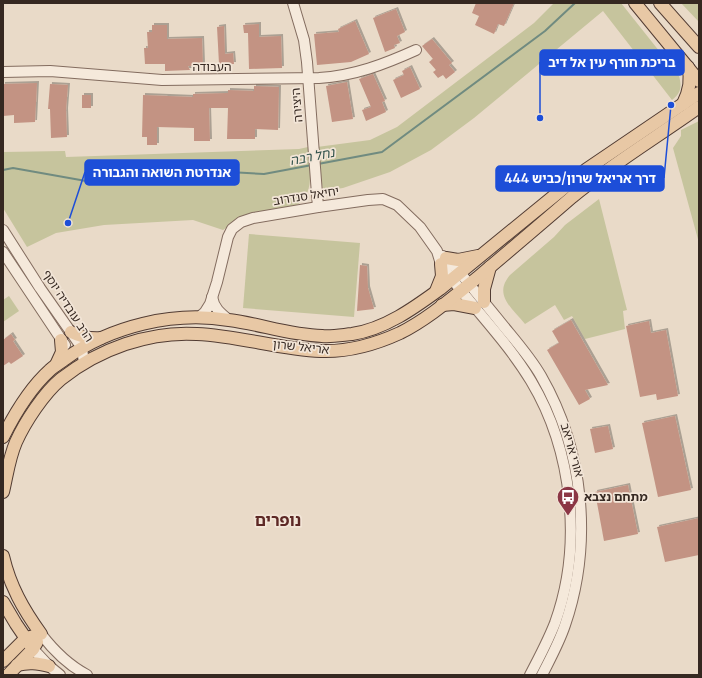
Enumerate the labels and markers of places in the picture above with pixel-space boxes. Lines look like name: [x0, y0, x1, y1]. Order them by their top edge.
callout: בריכת חורף עין אל דיב: [540, 50, 684, 75]
callout: אנדרטת השואה והגבורה: [85, 160, 239, 185]
callout: דרך אריאל שרון/כביש 444: [496, 166, 664, 191]
bus stop icon: מתחם נצבא: [555, 484, 581, 517]
place label: מתחם נצבא: [584, 489, 648, 504]

